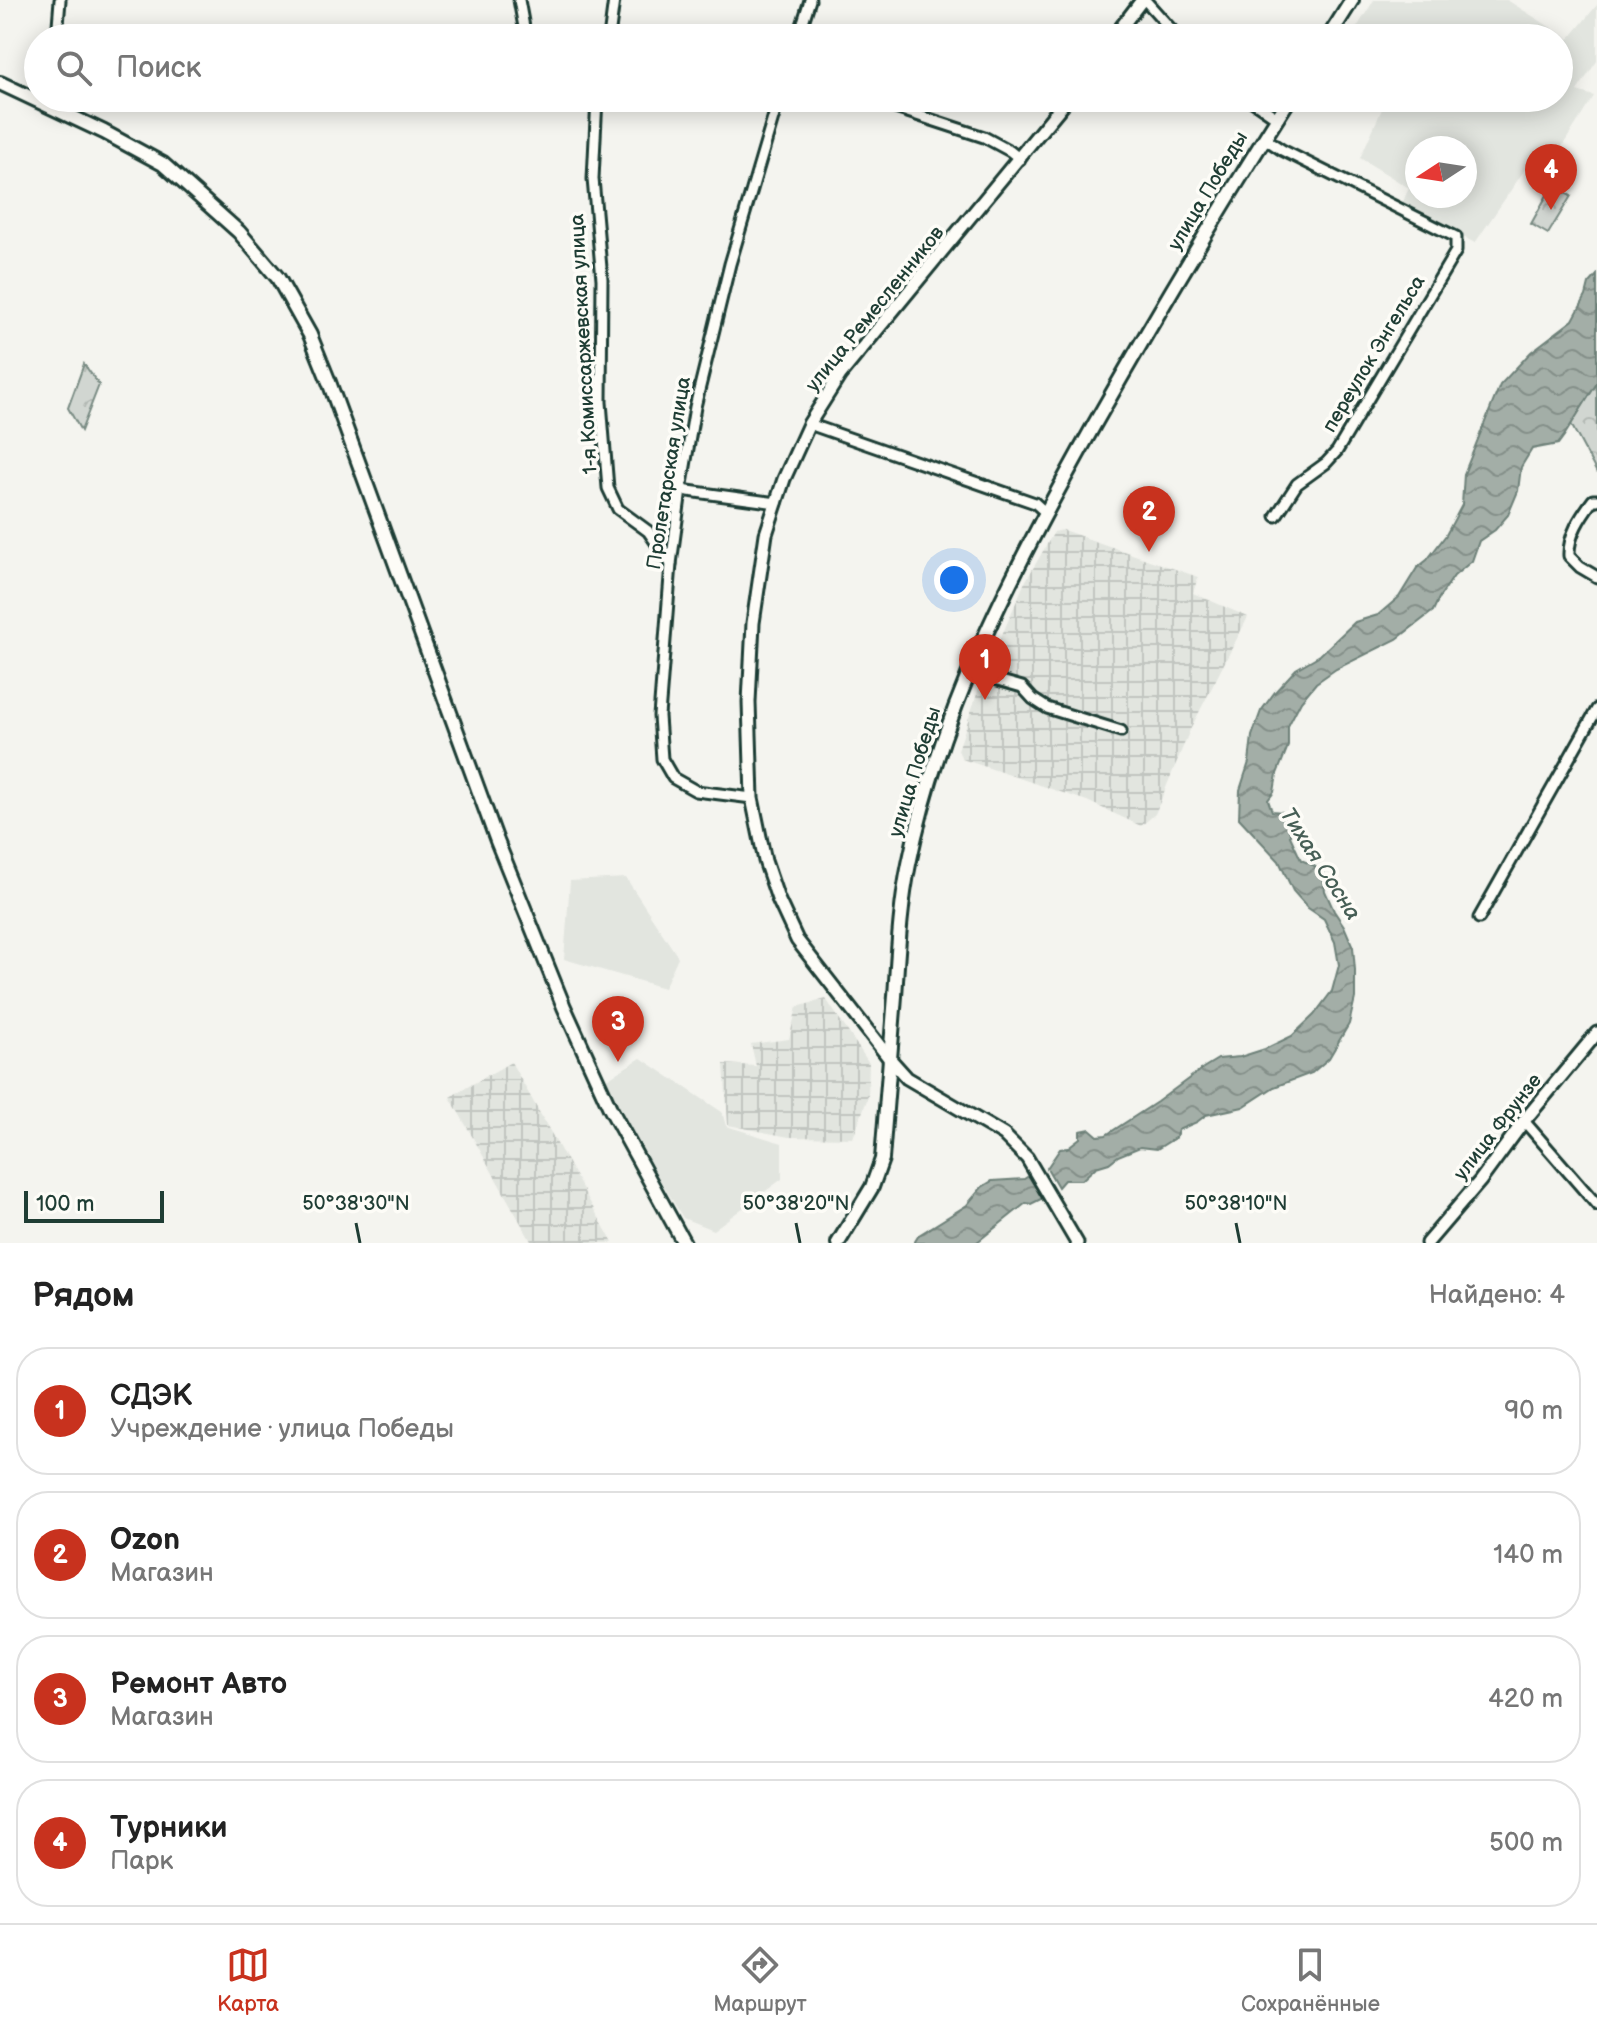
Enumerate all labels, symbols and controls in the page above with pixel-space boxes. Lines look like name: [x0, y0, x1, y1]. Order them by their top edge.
search box: [24, 24, 1573, 112]
icon: search: [52, 46, 96, 90]
text: Поиск: [116, 50, 202, 86]
street label: улица Победы: [1163, 127, 1253, 255]
north arrow: [1405, 136, 1477, 208]
pin: 4: [1525, 144, 1577, 210]
street label: 1-я Комиссаржевская улица: [565, 213, 603, 475]
street label: улица Ремесленников: [801, 221, 950, 397]
street label: переулок Энгельса: [1318, 271, 1430, 437]
street label: Пролетарская улица: [642, 375, 696, 571]
pin: 2: [1123, 486, 1175, 552]
your location: [934, 560, 974, 600]
pin: 1: [959, 634, 1011, 700]
street label: улица Победы: [884, 704, 946, 840]
water label: Тихая Сосна: [1274, 803, 1366, 925]
pin: 3: [592, 996, 644, 1062]
street label: улица Фрунзе: [1449, 1069, 1547, 1185]
scale bar: [24, 1187, 164, 1223]
text: 100 m: [36, 1191, 95, 1218]
text: 50°38'30"N: [302, 1192, 410, 1216]
text: 50°38'20"N: [743, 1192, 849, 1216]
text: 50°38'10"N: [1185, 1192, 1287, 1216]
text: Рядом: [32, 1275, 134, 1316]
text: Найдено: 4: [1429, 1280, 1565, 1311]
text: СДЭК: [110, 1378, 192, 1414]
text: 1: [55, 1396, 65, 1427]
text: 90 m: [1504, 1396, 1563, 1427]
text: Учреждение · улица Победы: [110, 1414, 454, 1445]
text: Ozon: [110, 1522, 180, 1558]
text: 2: [52, 1540, 68, 1571]
text: 140 m: [1493, 1540, 1563, 1571]
text: Магазин: [110, 1558, 214, 1589]
text: Ремонт Авто: [110, 1666, 287, 1702]
text: 3: [52, 1684, 68, 1715]
text: 420 m: [1488, 1684, 1563, 1715]
text: Магазин: [110, 1702, 214, 1733]
text: Турники: [110, 1810, 227, 1846]
text: 4: [52, 1828, 68, 1859]
text: 500 m: [1489, 1828, 1563, 1859]
text: Парк: [110, 1846, 173, 1877]
tab: Карта: [217, 1943, 279, 2018]
tab: Маршрут: [713, 1943, 807, 2018]
tab: Сохранённые: [1241, 1943, 1380, 2018]

